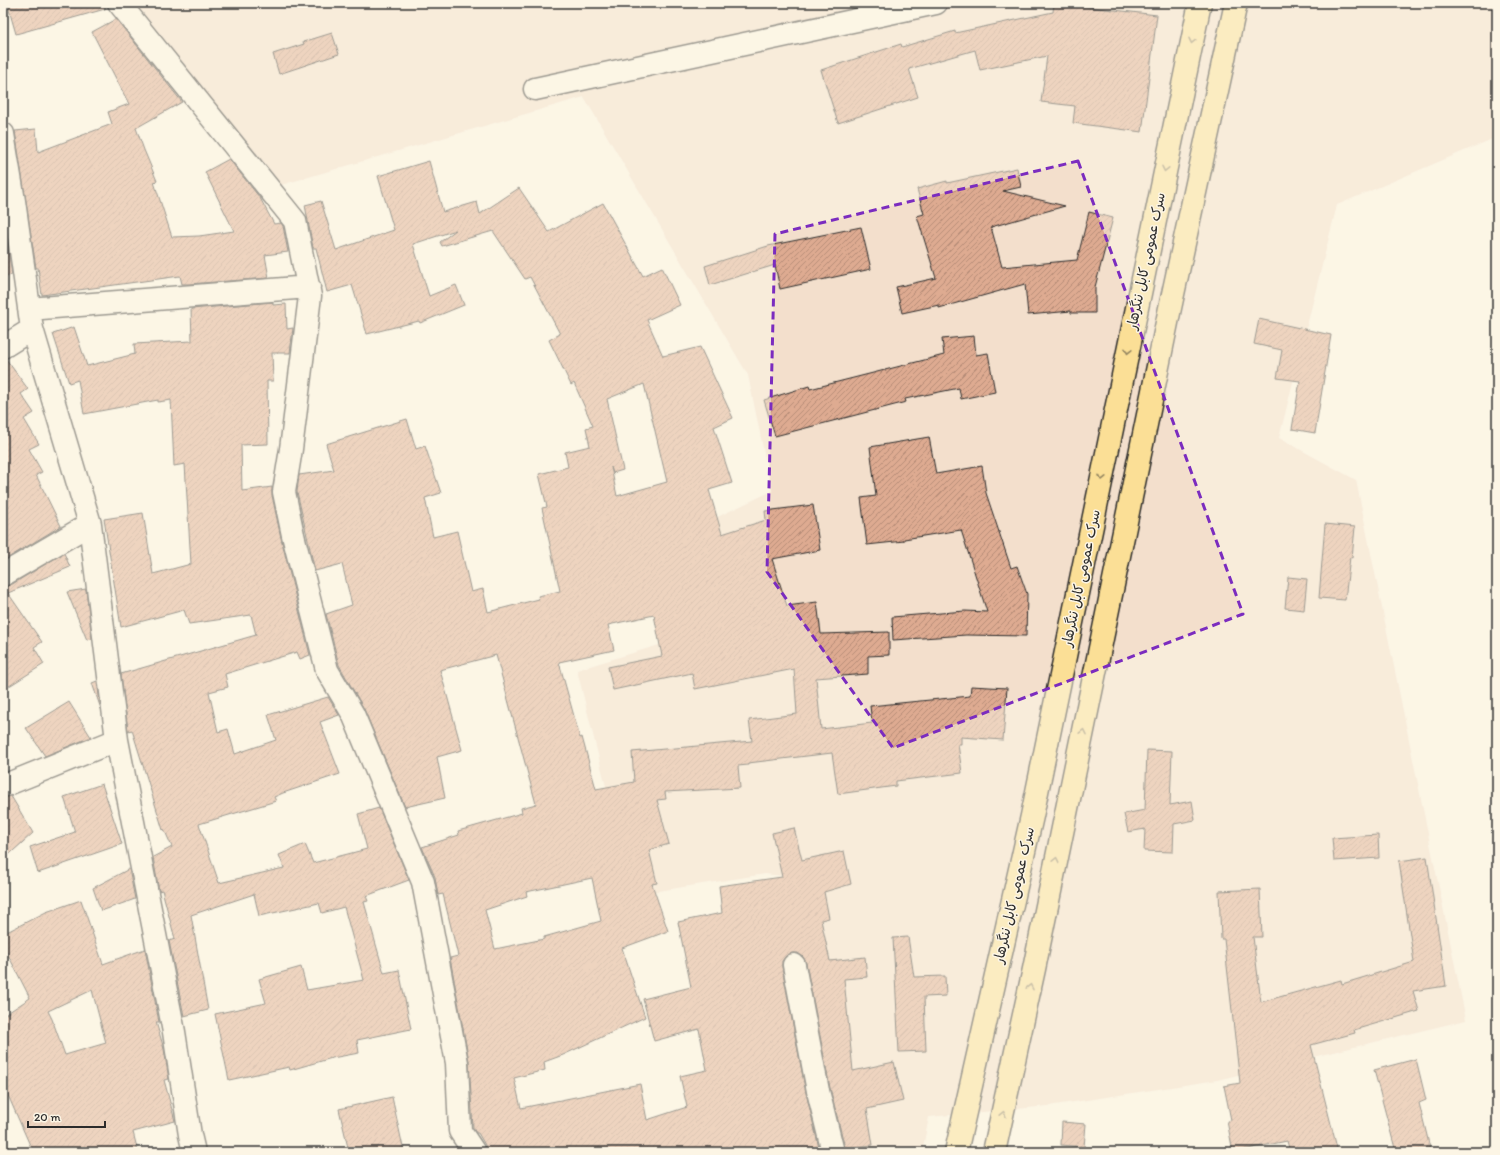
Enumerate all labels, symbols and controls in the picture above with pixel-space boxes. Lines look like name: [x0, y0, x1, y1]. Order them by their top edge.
one-way arrow: [1188, 38, 1196, 44]
one-way arrow: [1162, 165, 1170, 172]
street label: سرک عمومی کابل ننگرهار: [1123, 191, 1169, 332]
one-way arrow: [1124, 348, 1133, 354]
one-way arrow: [1098, 475, 1106, 481]
street label: سرک عمومی کابل ننگرهار: [1058, 508, 1104, 649]
one-way arrow: [1078, 729, 1086, 735]
street label: سرک عمومی کابل ننگرهار: [990, 825, 1038, 966]
one-way arrow: [1052, 856, 1060, 863]
one-way arrow: [1026, 984, 1034, 990]
scale bar: [28, 1103, 105, 1129]
text: 20 m: [34, 1110, 61, 1124]
one-way arrow: [998, 1111, 1006, 1117]

